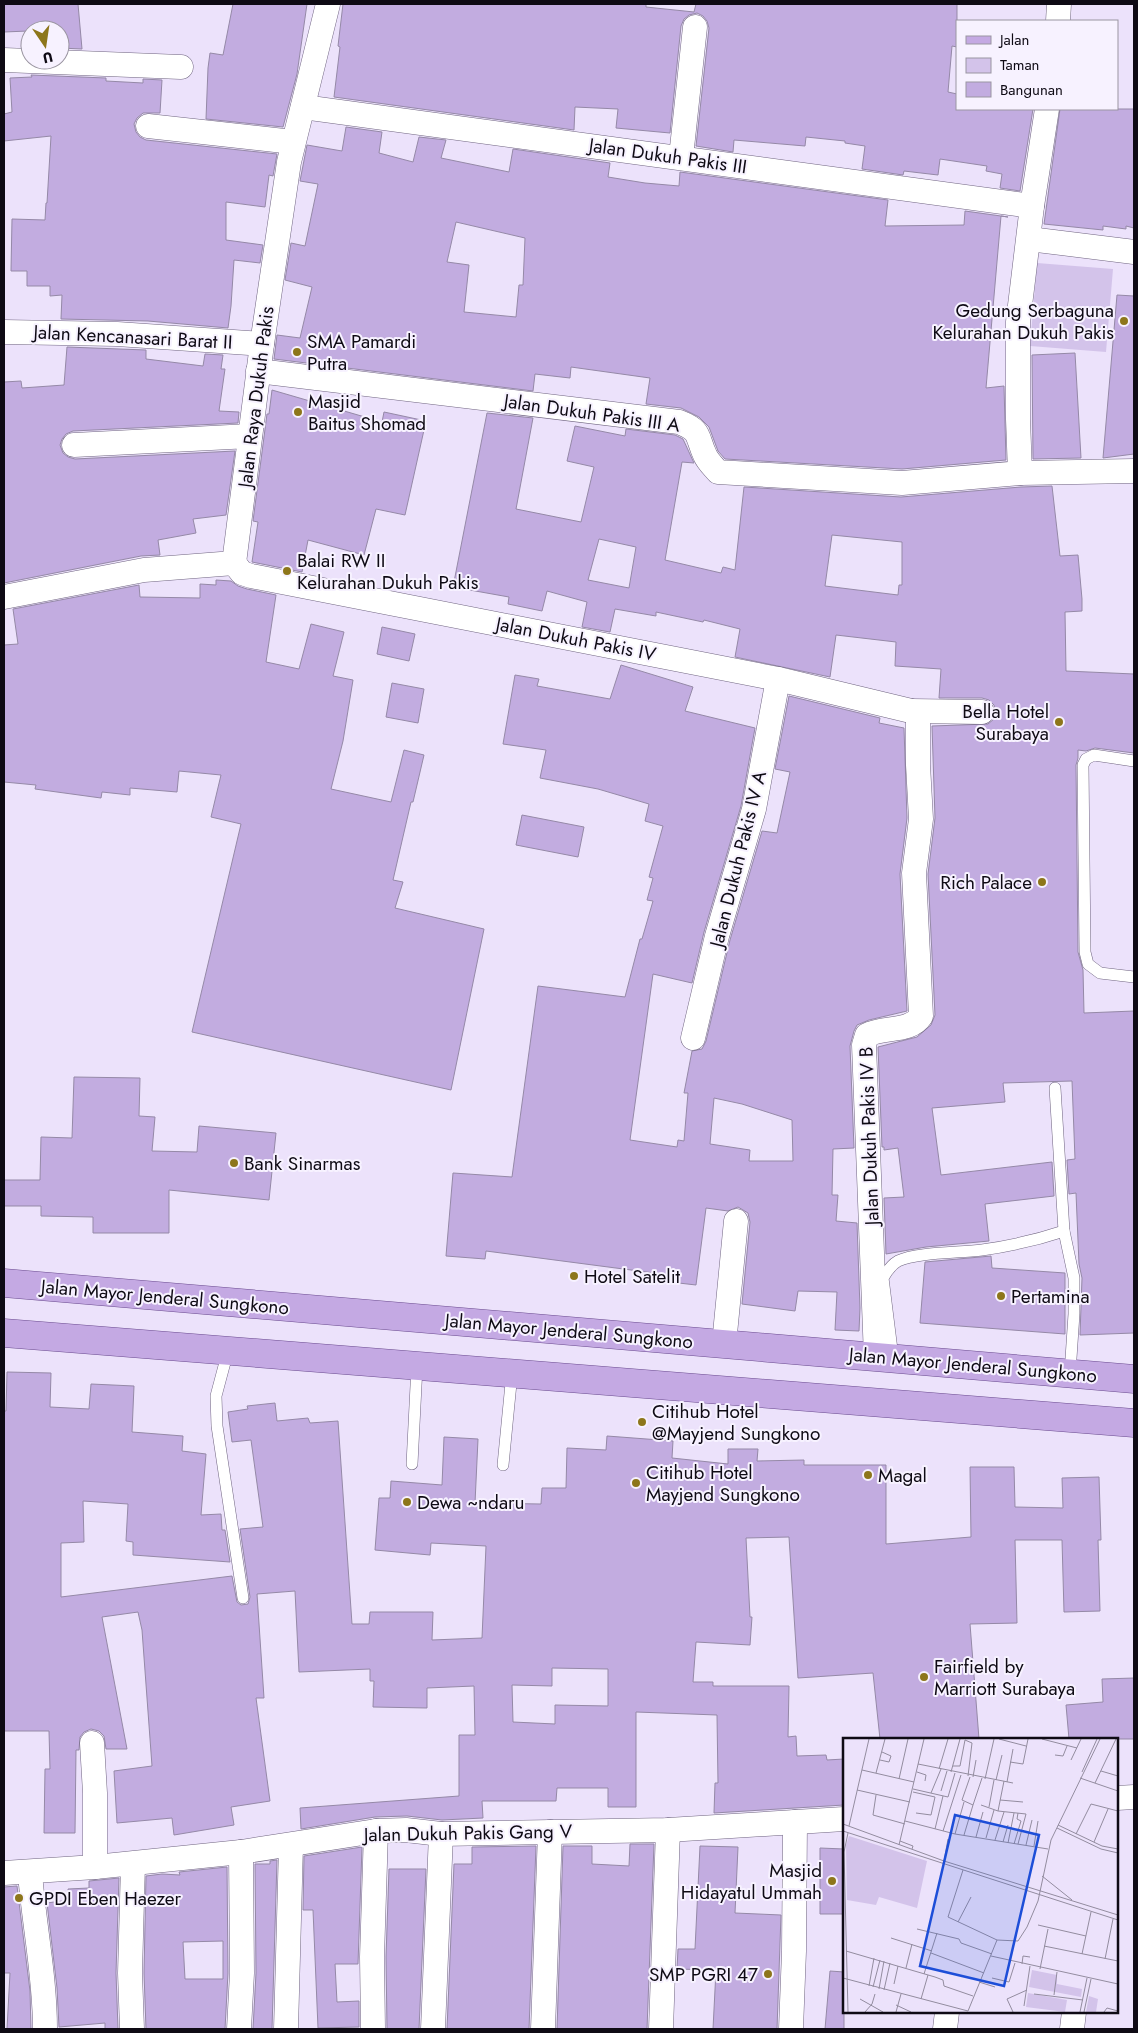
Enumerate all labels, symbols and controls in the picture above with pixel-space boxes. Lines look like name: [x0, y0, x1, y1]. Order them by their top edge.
north arrow: [20, 20, 70, 70]
legend: [956, 20, 1118, 110]
text: Jalan: [998, 29, 1029, 51]
text: U: [41, 47, 55, 69]
text: Taman: [1000, 54, 1039, 76]
text: Bangunan: [1000, 79, 1063, 101]
street label: Jalan Dukuh Pakis III: [584, 131, 749, 180]
place label: Gedung Serbaguna Kelurahan Dukuh Pakis: [933, 297, 1114, 346]
street label: Jalan Raya Dukuh Pakis: [231, 304, 281, 492]
marker: Gedung Serbaguna Kelurahan Dukuh Pakis: [1118, 315, 1130, 327]
street label: Jalan Kencanasari Barat II: [30, 318, 233, 356]
place label: SMA Pamardi Putra: [307, 328, 416, 377]
marker: SMA Pamardi Putra: [291, 346, 303, 358]
street label: Jalan Dukuh Pakis III A: [499, 387, 682, 439]
place label: Masjid Baitus Shomad: [308, 388, 426, 437]
marker: Masjid Baitus Shomad: [292, 406, 304, 418]
place label: Balai RW II Kelurahan Dukuh Pakis: [297, 547, 479, 596]
marker: Balai RW II Kelurahan Dukuh Pakis: [281, 565, 293, 577]
street label: Jalan Dukuh Pakis IV: [491, 610, 659, 668]
place label: Bella Hotel Surabaya: [962, 698, 1049, 747]
marker: Bella Hotel Surabaya: [1053, 716, 1065, 728]
street label: Jalan Dukuh Pakis IV A: [702, 768, 773, 953]
place label: Rich Palace: [940, 869, 1032, 896]
marker: Rich Palace: [1036, 876, 1048, 888]
street label: Jalan Dukuh Pakis IV B: [852, 1046, 886, 1229]
place label: Bank Sinarmas: [244, 1150, 361, 1177]
marker: Bank Sinarmas: [228, 1157, 240, 1169]
place label: Hotel Satelit: [584, 1263, 681, 1290]
marker: Hotel Satelit: [568, 1270, 580, 1282]
street label: Jalan Mayor Jenderal Sungkono: [37, 1272, 290, 1321]
place label: Pertamina: [1011, 1283, 1090, 1310]
marker: Pertamina: [995, 1290, 1007, 1302]
street label: Jalan Mayor Jenderal Sungkono: [441, 1306, 694, 1355]
street label: Jalan Mayor Jenderal Sungkono: [845, 1340, 1098, 1389]
place label: Citihub Hotel @Mayjend Sungkono: [652, 1398, 820, 1447]
marker: Citihub Hotel @Mayjend Sungkono: [636, 1416, 648, 1428]
place label: Citihub Hotel Mayjend Sungkono: [646, 1459, 800, 1508]
place label: Magal: [878, 1462, 927, 1489]
marker: Magal: [862, 1469, 874, 1481]
marker: Citihub Hotel Mayjend Sungkono: [630, 1477, 642, 1489]
place label: Dewa ~ndaru: [417, 1489, 525, 1516]
marker: Dewa ~ndaru: [401, 1496, 413, 1508]
place label: Fairfield by Marriott Surabaya: [934, 1653, 1075, 1702]
marker: Fairfield by Marriott Surabaya: [918, 1671, 930, 1683]
inset map: [843, 1738, 1118, 2013]
street label: Jalan Dukuh Pakis Gang V: [361, 1818, 573, 1848]
place label: Masjid Hidayatul Ummah: [681, 1857, 822, 1906]
marker: Masjid Hidayatul Ummah: [826, 1875, 838, 1887]
place label: GPDI Eben Haezer: [29, 1885, 182, 1912]
marker: GPDI Eben Haezer: [13, 1892, 25, 1904]
place label: SMP PGRI 47: [649, 1961, 758, 1988]
marker: SMP PGRI 47: [762, 1968, 774, 1980]

